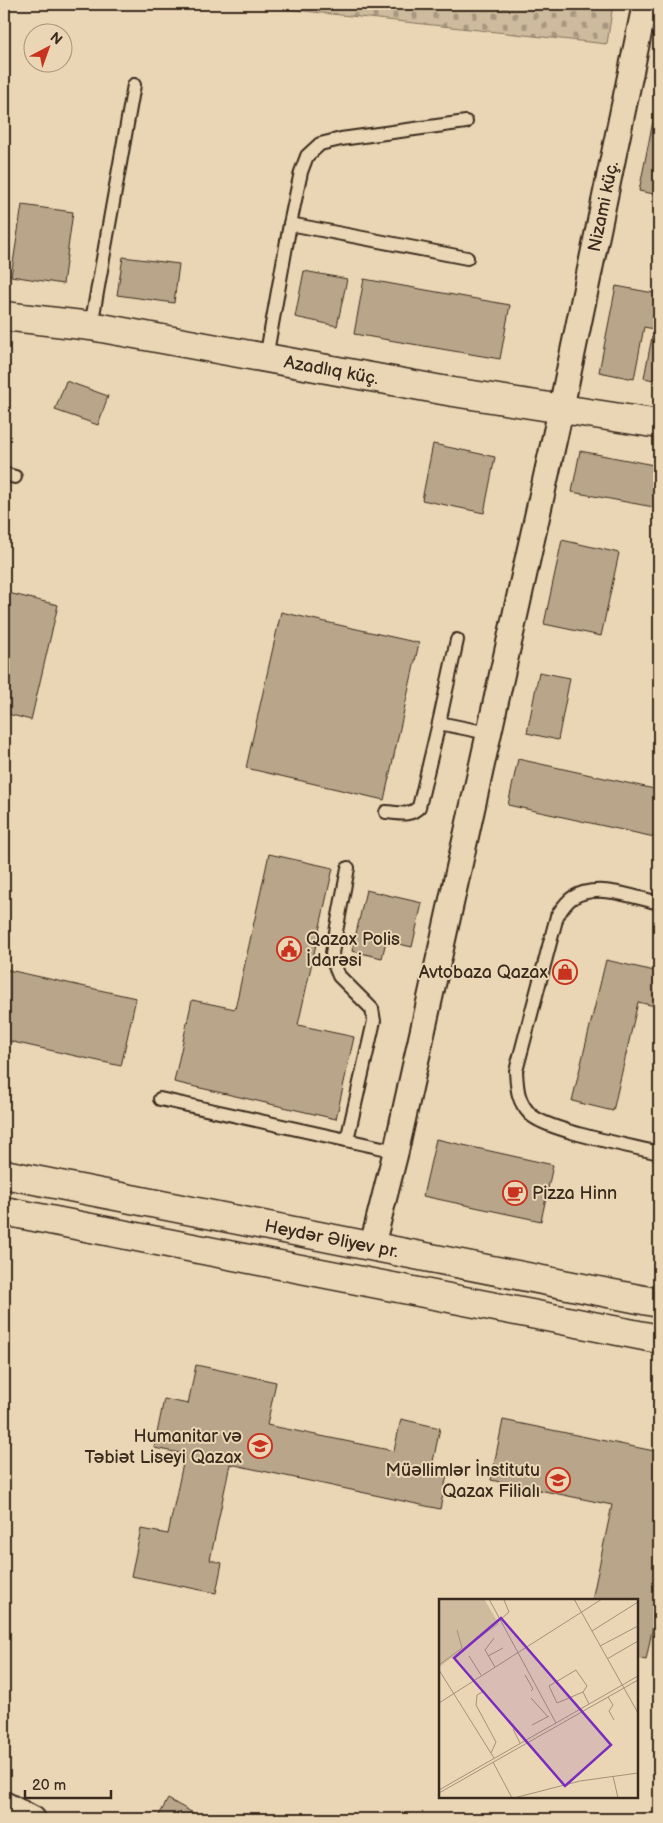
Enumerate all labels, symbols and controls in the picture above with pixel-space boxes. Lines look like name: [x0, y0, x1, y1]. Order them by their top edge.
north arrow: [22, 22, 72, 72]
text: N: [47, 29, 66, 48]
street label: Nizami küç.: [584, 159, 623, 254]
street label: Azadlıq küç.: [282, 351, 380, 389]
place label: Qazax Polis İdarəsi: [306, 929, 400, 971]
public building icon: Qazax Polis İdarəsi: [276, 936, 302, 962]
shop icon: Avtobaza Qazax: [552, 959, 578, 985]
place label: Avtobaza Qazax: [419, 962, 549, 983]
cafe icon: Pizza Hinn: [502, 1180, 528, 1206]
place label: Pizza Hinn: [532, 1183, 617, 1204]
street label: Heydər Əliyev pr.: [263, 1216, 400, 1262]
place label: Humanitar və Təbiət Liseyi Qazax: [84, 1426, 243, 1468]
school or university icon: Humanitar və Təbiət Liseyi Qazax: [247, 1433, 273, 1459]
place label: Müəllimlər İnstitutu Qazax Filialı: [386, 1459, 540, 1502]
school or university icon: Müəllimlər İnstitutu Qazax Filialı: [545, 1467, 571, 1493]
inset map: [439, 1599, 638, 1798]
scale bar: [25, 1768, 111, 1800]
text: 20 m: [32, 1776, 66, 1795]

